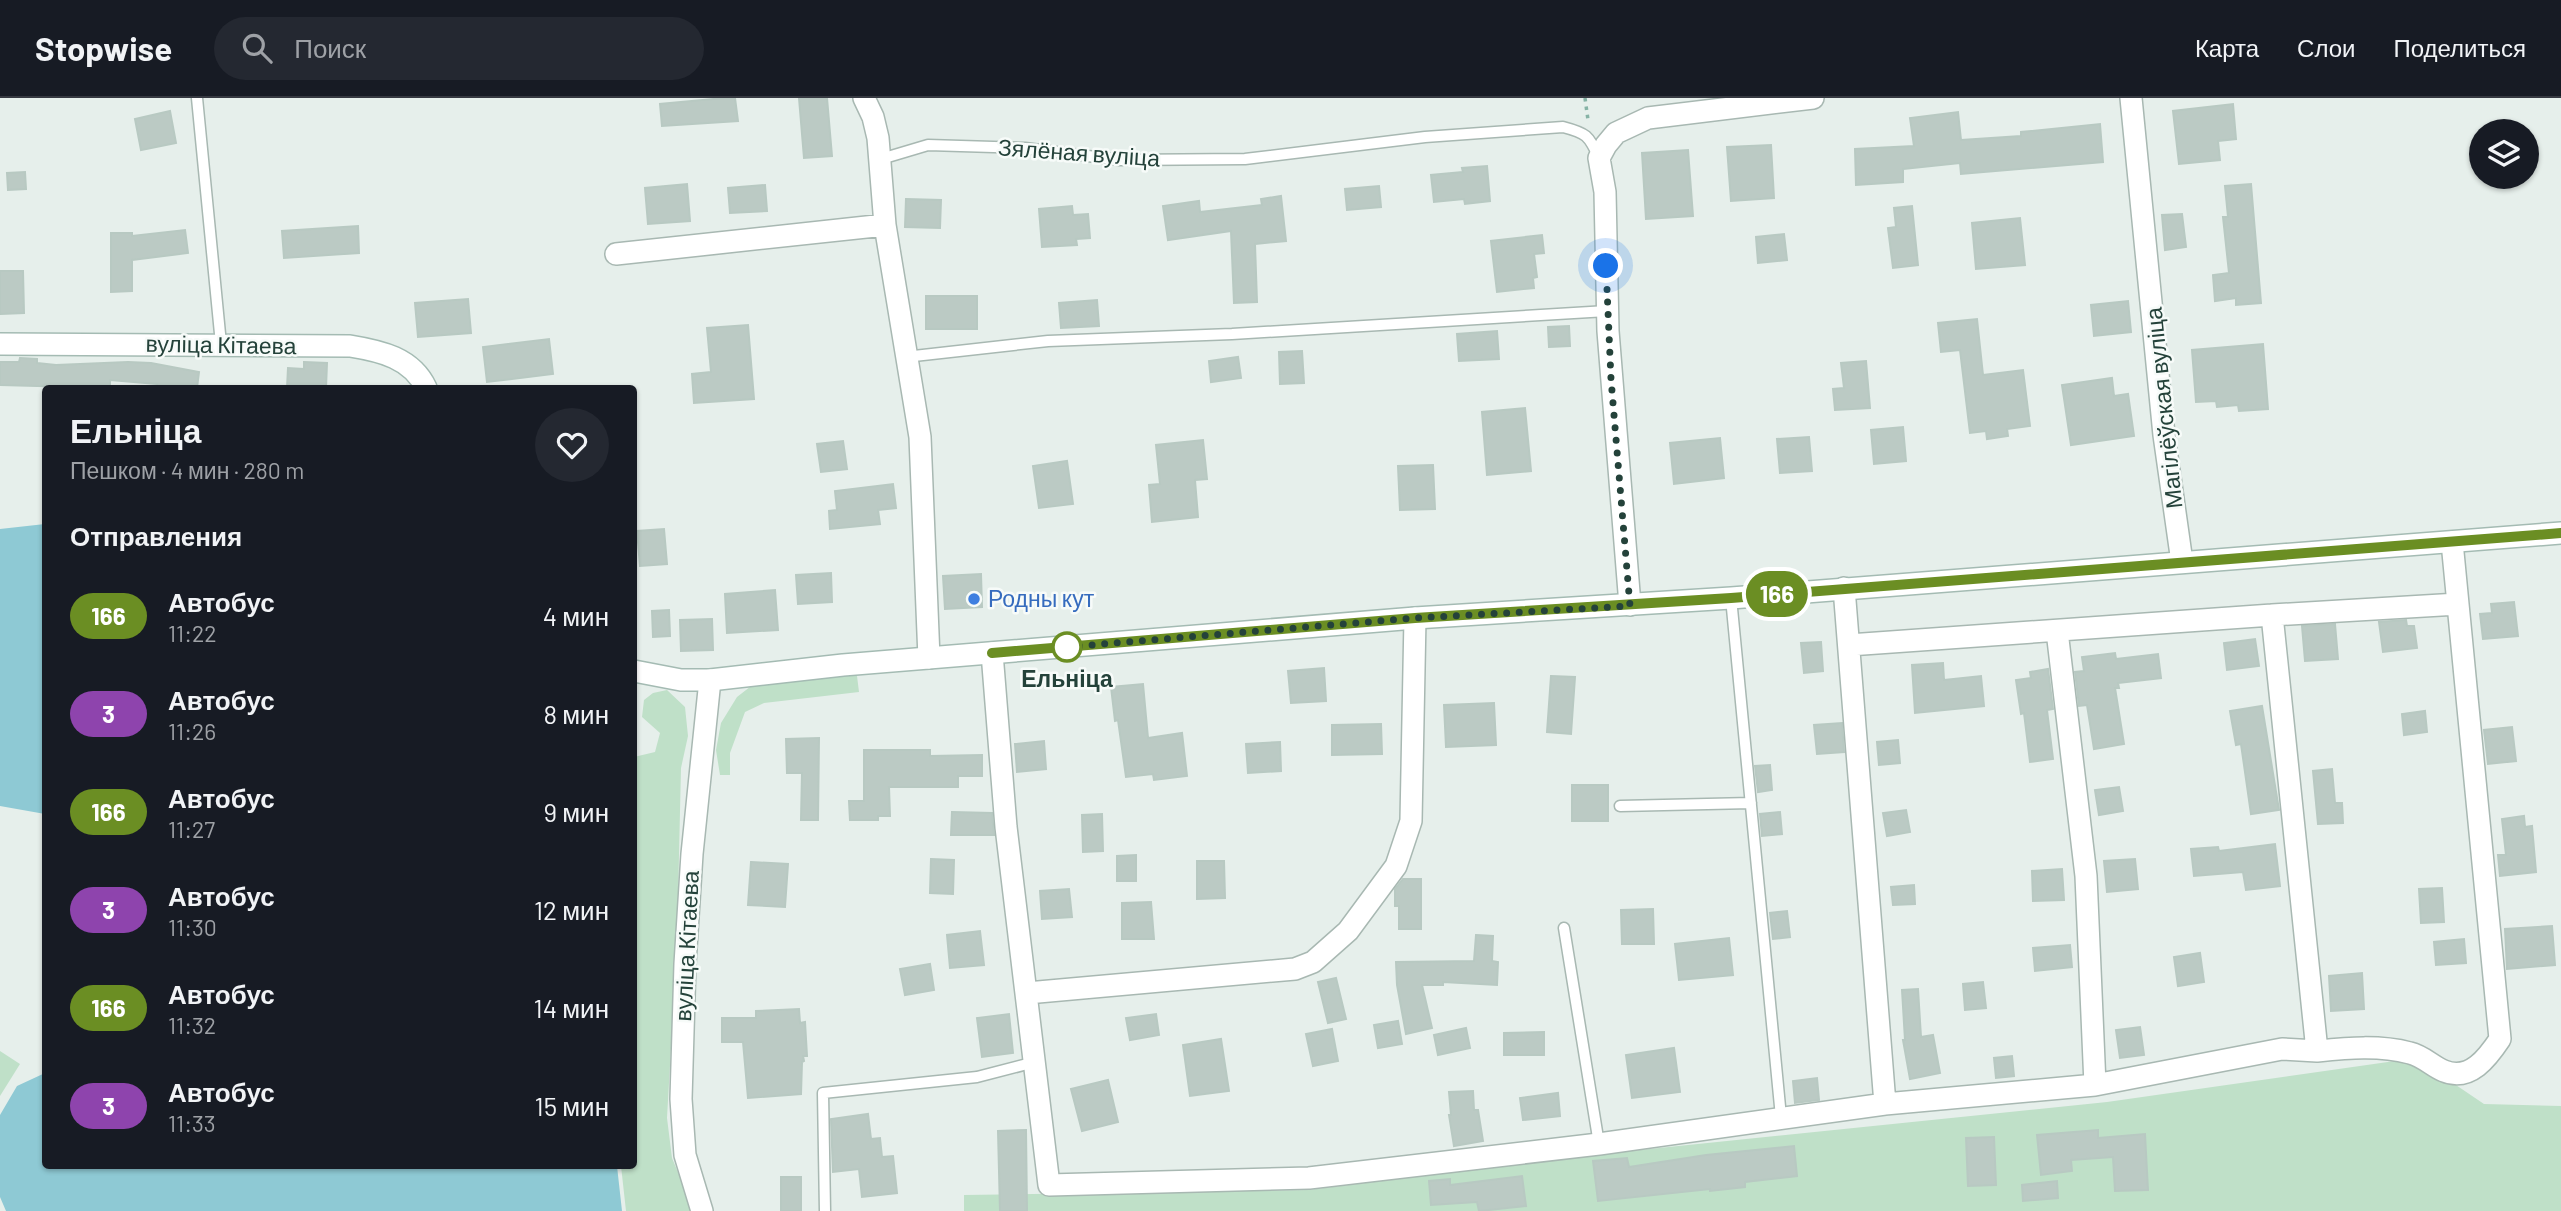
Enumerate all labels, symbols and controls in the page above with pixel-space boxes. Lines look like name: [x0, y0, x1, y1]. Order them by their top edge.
search box: [214, 17, 704, 80]
text: Stopwise: [35, 28, 172, 68]
icon: search: [238, 29, 276, 67]
text: Поиск: [294, 32, 366, 63]
text: Карта: [2195, 33, 2259, 62]
text: Слои: [2297, 33, 2355, 62]
text: Поделиться: [2393, 33, 2526, 62]
map controls: [2469, 119, 2539, 189]
button: layers: [2469, 119, 2539, 189]
street label: Зялёная вуліца: [997, 132, 1161, 172]
your location: [1588, 248, 1623, 283]
street label: Магілёўская вуліца: [2138, 306, 2188, 510]
street label: вуліца Кітаева: [145, 329, 297, 359]
button: heart: [535, 408, 609, 482]
text: Ельніца: [70, 410, 201, 450]
text: Пешком · 4 мин · 280 m: [70, 456, 304, 484]
text: Отправления: [70, 520, 242, 551]
line badge: 166: [1737, 571, 1817, 617]
text: 166: [1760, 579, 1794, 608]
place label: Родны кут: [988, 584, 1095, 612]
text: Автобус: [168, 586, 275, 617]
marker: Родны кут: [966, 591, 982, 607]
text: 4 мин: [543, 600, 609, 631]
text: 166: [91, 601, 126, 630]
text: 11:22: [168, 619, 217, 647]
marker: Ельніца: [1052, 632, 1082, 662]
place label: Ельніца: [1021, 664, 1113, 692]
text: Автобус: [168, 684, 275, 715]
text: 8 мин: [543, 698, 609, 729]
text: 3: [102, 699, 115, 728]
text: 11:26: [168, 717, 216, 745]
text: Автобус: [168, 782, 275, 813]
text: 9 мин: [543, 796, 609, 827]
text: 166: [91, 797, 126, 826]
text: 11:27: [168, 815, 215, 843]
street label: вуліца Кітаева: [668, 870, 704, 1022]
text: Автобус: [168, 880, 275, 911]
text: 12 мин: [534, 894, 609, 925]
text: 3: [102, 895, 115, 924]
text: 11:30: [168, 913, 217, 941]
text: Автобус: [168, 978, 275, 1009]
text: 14 мин: [534, 992, 609, 1023]
text: 166: [91, 993, 126, 1022]
text: 11:32: [168, 1011, 216, 1039]
text: Автобус: [168, 1076, 275, 1107]
text: 15 мин: [535, 1090, 609, 1121]
text: 3: [102, 1091, 115, 1120]
text: 11:33: [168, 1109, 216, 1137]

